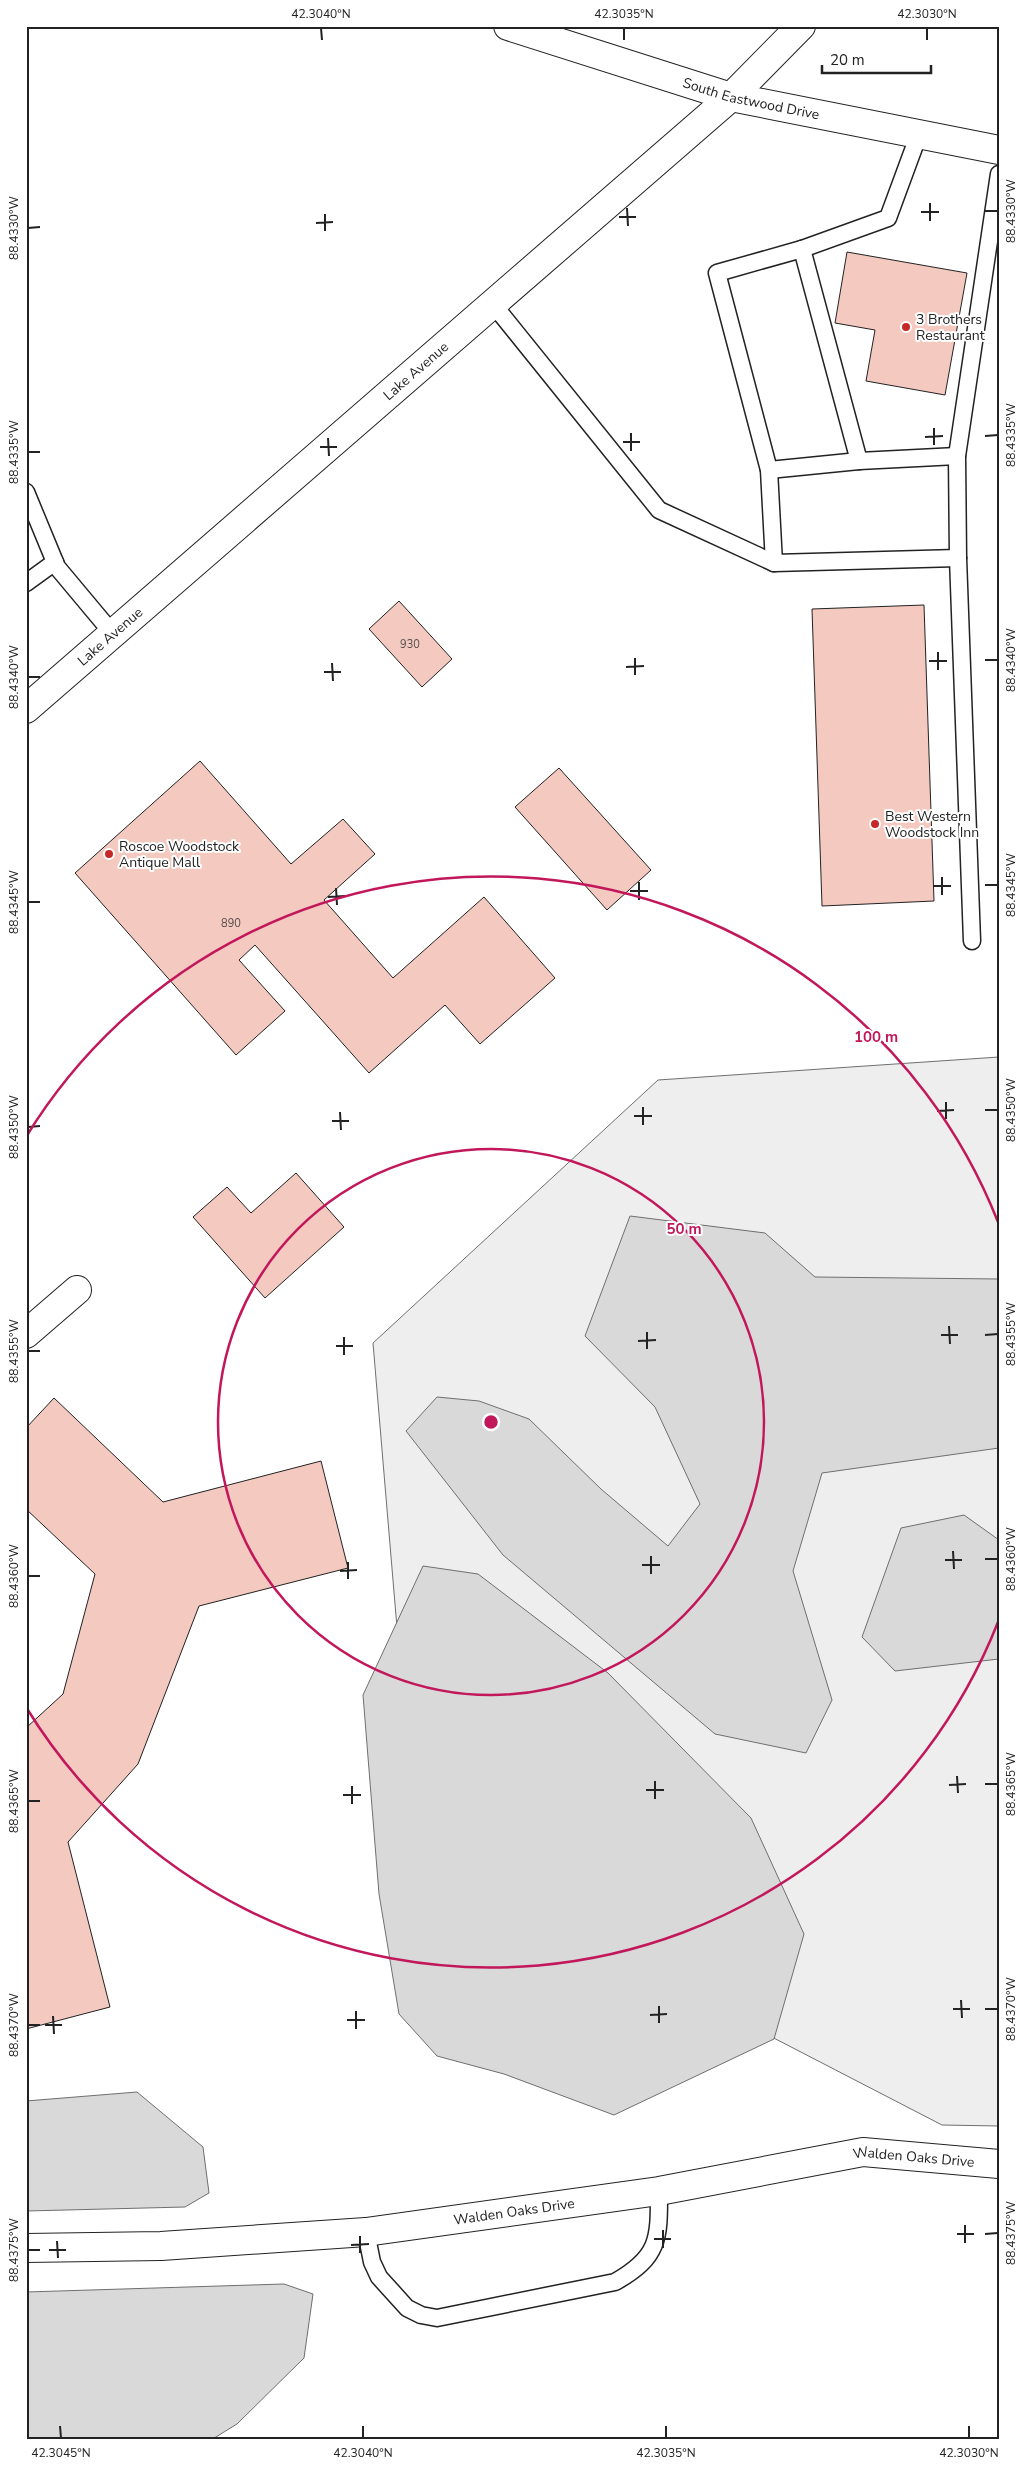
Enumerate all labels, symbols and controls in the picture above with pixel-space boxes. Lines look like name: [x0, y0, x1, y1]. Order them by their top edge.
text: 42.3040°N: [291, 6, 351, 22]
text: 42.3035°N: [594, 6, 654, 22]
text: 42.3030°N: [897, 6, 957, 22]
scale bar: [822, 42, 931, 74]
text: 20 m: [830, 50, 865, 70]
street label: South Eastwood Drive: [680, 73, 821, 124]
text: 88.4330°W: [1003, 179, 1019, 243]
text: 88.4330°W: [6, 196, 22, 260]
place label: 3 Brothers Restaurant: [916, 310, 985, 345]
marker: 3 Brothers Restaurant: [900, 321, 912, 333]
street label: Lake Avenue: [379, 338, 453, 405]
text: 88.4335°W: [1003, 403, 1019, 467]
text: 88.4335°W: [6, 420, 22, 484]
street label: Lake Avenue: [73, 603, 147, 670]
text: 88.4340°W: [1003, 628, 1019, 692]
house number: 930: [400, 637, 420, 652]
text: 88.4340°W: [6, 645, 22, 709]
place label: Best Western Woodstock Inn: [885, 807, 979, 842]
marker: Best Western Woodstock Inn: [869, 818, 881, 830]
place label: Roscoe Woodstock Antique Mall: [119, 837, 240, 872]
marker: Roscoe Woodstock Antique Mall: [103, 848, 115, 860]
text: 88.4345°W: [1003, 853, 1019, 917]
text: 88.4345°W: [6, 870, 22, 934]
house number: 890: [221, 916, 241, 931]
text: 100 m: [854, 1027, 898, 1047]
text: 88.4350°W: [1003, 1078, 1019, 1142]
text: 88.4350°W: [6, 1095, 22, 1159]
text: 50 m: [666, 1219, 702, 1239]
text: 88.4355°W: [1003, 1302, 1019, 1366]
text: 88.4355°W: [6, 1319, 22, 1383]
centre of rings: [482, 1413, 500, 1431]
text: 88.4360°W: [1003, 1527, 1019, 1591]
text: 88.4360°W: [6, 1544, 22, 1608]
text: 88.4365°W: [1003, 1752, 1019, 1816]
text: 88.4365°W: [6, 1769, 22, 1833]
text: 88.4370°W: [1003, 1977, 1019, 2041]
text: 88.4370°W: [6, 1993, 22, 2057]
street label: Walden Oaks Drive: [851, 2142, 975, 2172]
street label: Walden Oaks Drive: [452, 2194, 576, 2230]
text: 88.4375°W: [1003, 2201, 1019, 2265]
text: 88.4375°W: [6, 2218, 22, 2282]
text: 42.3045°N: [31, 2445, 91, 2461]
text: 42.3040°N: [333, 2445, 393, 2461]
text: 42.3035°N: [636, 2445, 696, 2461]
text: 42.3030°N: [939, 2445, 999, 2461]

